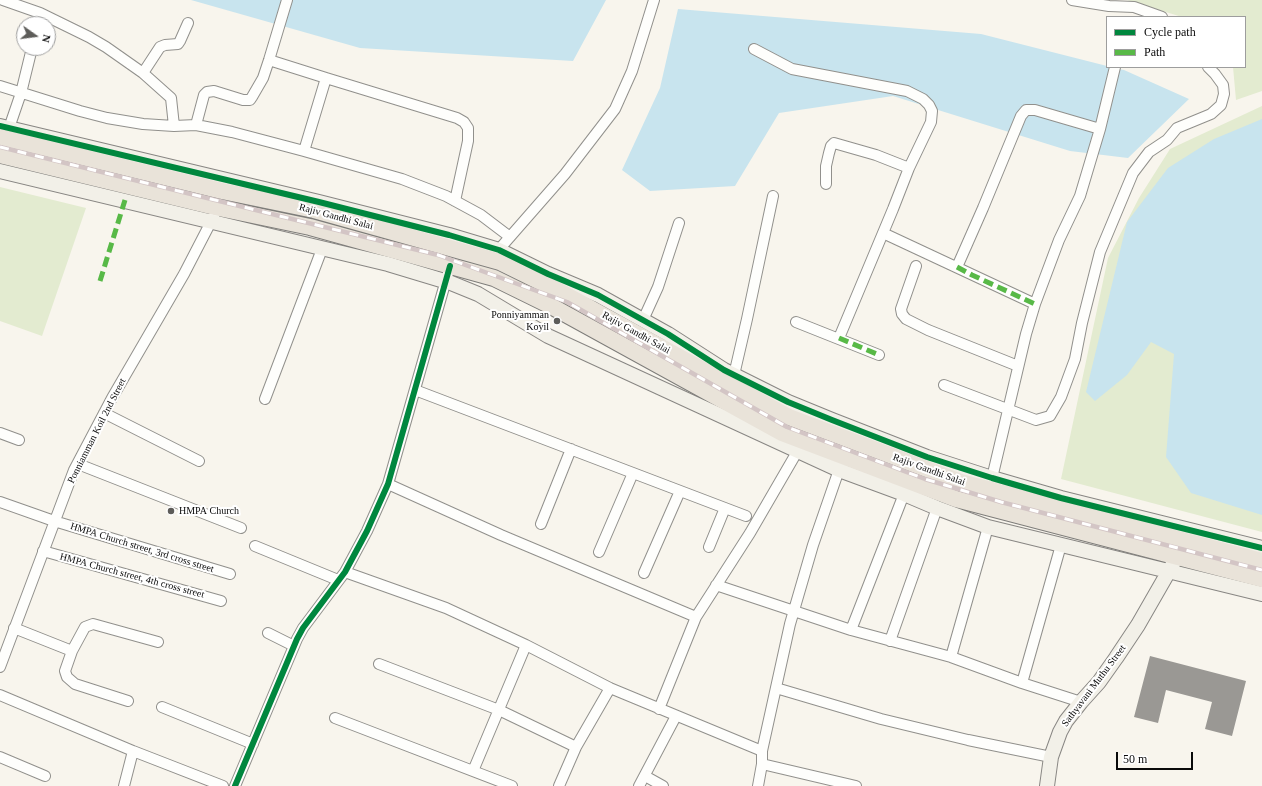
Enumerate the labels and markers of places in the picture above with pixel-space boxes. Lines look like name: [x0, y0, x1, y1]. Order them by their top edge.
place label: Ponniyamman Koyil: [491, 309, 549, 332]
marker: Ponniyamman Koyil: [552, 316, 562, 326]
place label: HMPA Church: [179, 505, 239, 517]
marker: HMPA Church: [166, 506, 176, 516]

